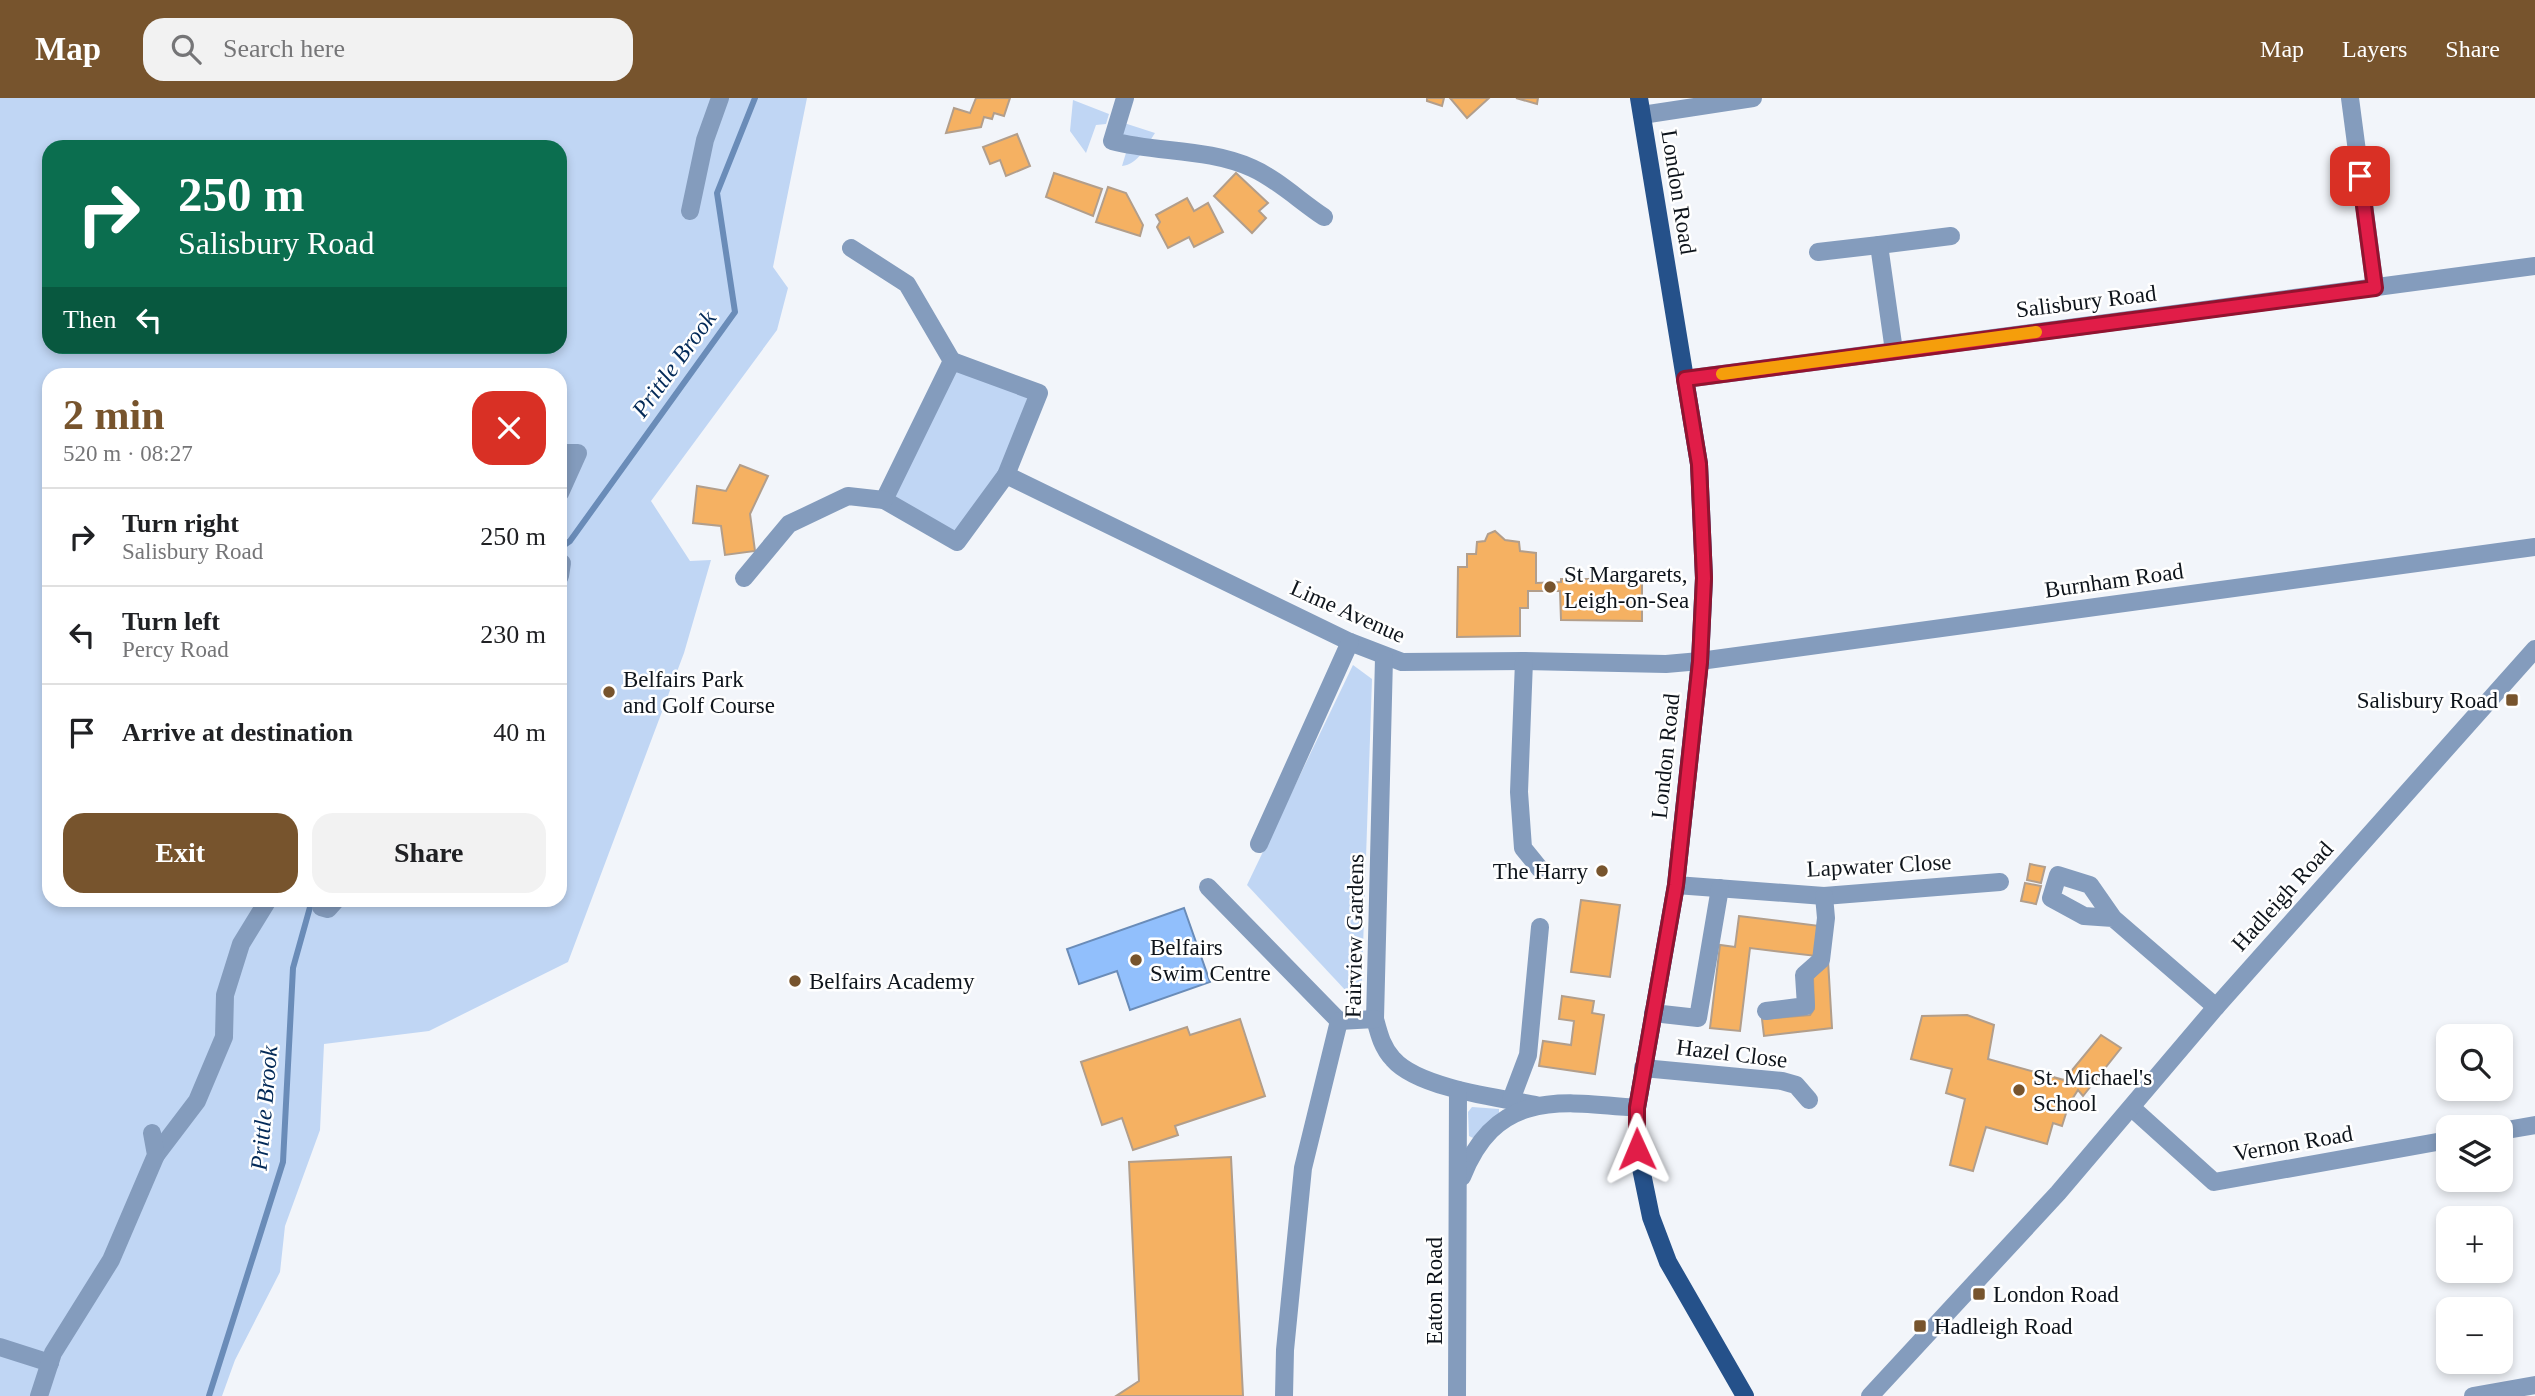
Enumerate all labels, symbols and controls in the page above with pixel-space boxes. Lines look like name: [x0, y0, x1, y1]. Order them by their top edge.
search box: [143, 18, 633, 81]
icon: search: [167, 30, 205, 68]
text: Map: [35, 31, 101, 67]
text: Search here: [223, 34, 345, 63]
text: Map: [2260, 36, 2304, 62]
text: Layers: [2342, 36, 2407, 62]
text: Share: [2445, 36, 2500, 62]
street label: London Road: [1656, 128, 1701, 257]
pin: [2330, 146, 2390, 206]
icon: arrive: [2341, 157, 2379, 195]
text: 250 m: [178, 167, 305, 222]
icon: right: [63, 168, 154, 259]
text: Salisbury Road: [178, 225, 374, 261]
street label: Salisbury Road: [2014, 280, 2158, 323]
icon: left: [130, 301, 168, 339]
text: Then: [63, 305, 116, 334]
water label: Prittle Brook: [626, 305, 721, 423]
button: close: [472, 391, 546, 465]
text: 2 min: [63, 392, 165, 438]
text: 520 m · 08:27: [63, 441, 193, 466]
text: Turn right: [122, 509, 239, 538]
icon: right: [63, 518, 101, 556]
text: 250 m: [480, 522, 546, 551]
text: Salisbury Road: [122, 539, 263, 564]
street label: Burnham Road: [2043, 558, 2186, 603]
place label: St Margarets, Leigh-on-Sea: [1564, 562, 1689, 613]
street label: Lime Avenue: [1287, 575, 1409, 648]
marker: St Margarets, Leigh-on-Sea: [1542, 579, 1558, 595]
text: Turn left: [122, 607, 220, 636]
icon: left: [63, 616, 101, 654]
text: 230 m: [480, 620, 546, 649]
text: Percy Road: [122, 637, 229, 662]
place label: Belfairs Park and Golf Course: [623, 667, 775, 718]
marker: Belfairs Park and Golf Course: [601, 684, 617, 700]
place label: Salisbury Road: [2357, 688, 2498, 713]
street label: London Road: [1646, 692, 1685, 820]
marker: Salisbury Road: [2504, 692, 2520, 708]
icon: arrive: [63, 714, 101, 752]
text: Arrive at destination: [122, 718, 353, 747]
text: 40 m: [493, 718, 546, 747]
button: Exit: [63, 813, 298, 893]
button: Share: [312, 813, 546, 893]
street label: Hadleigh Road: [2227, 836, 2338, 956]
street label: Lapwater Close: [1806, 849, 1952, 882]
street label: Fairview Gardens: [1341, 854, 1368, 1018]
place label: The Harry: [1493, 859, 1588, 884]
marker: The Harry: [1594, 863, 1610, 879]
place label: Belfairs Swim Centre: [1150, 935, 1271, 986]
marker: Belfairs Swim Centre: [1128, 952, 1144, 968]
place label: Belfairs Academy: [809, 969, 975, 994]
marker: Belfairs Academy: [787, 973, 803, 989]
map controls: [2436, 1024, 2513, 1374]
button: search: [2436, 1024, 2513, 1101]
street label: Hazel Close: [1675, 1034, 1789, 1073]
water label: Prittle Brook: [246, 1044, 282, 1172]
place label: St. Michael's School: [2033, 1065, 2152, 1116]
marker: St. Michael's School: [2011, 1082, 2027, 1098]
position arrow: [1600, 1112, 1674, 1186]
button: layers: [2436, 1115, 2513, 1192]
street label: Vernon Road: [2231, 1121, 2355, 1166]
button: +: [2436, 1206, 2513, 1283]
street label: Eaton Road: [1422, 1237, 1447, 1345]
place label: London Road: [1993, 1282, 2119, 1307]
marker: London Road: [1971, 1286, 1987, 1302]
button: −: [2436, 1297, 2513, 1374]
place label: Hadleigh Road: [1934, 1314, 2073, 1339]
marker: Hadleigh Road: [1912, 1318, 1928, 1334]

